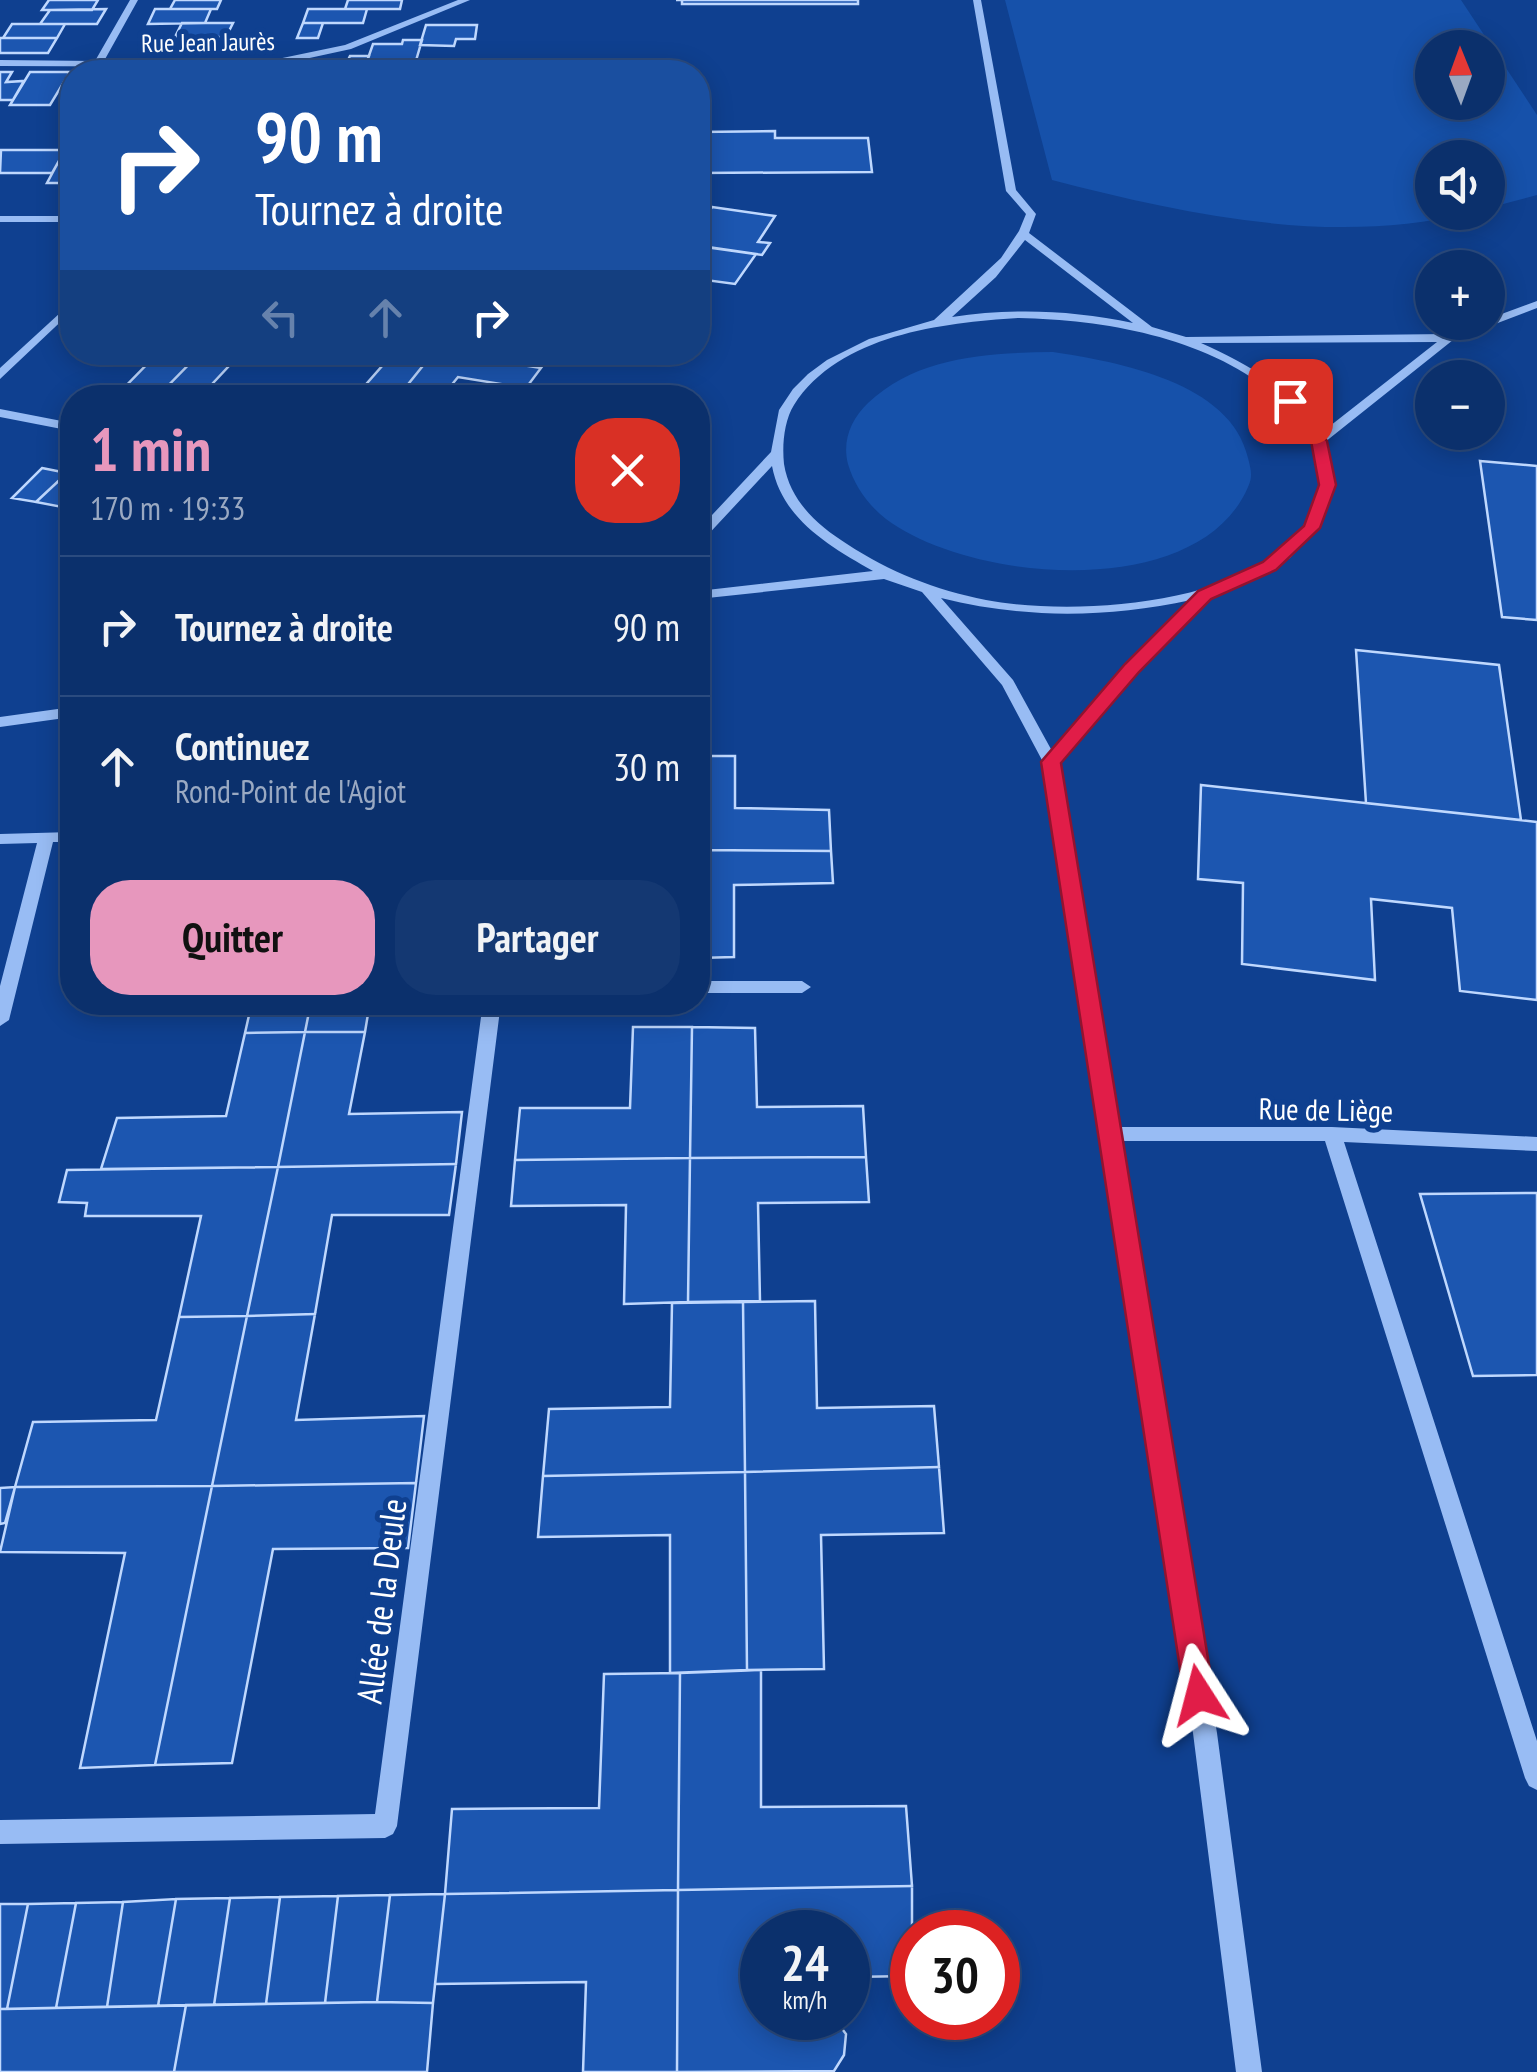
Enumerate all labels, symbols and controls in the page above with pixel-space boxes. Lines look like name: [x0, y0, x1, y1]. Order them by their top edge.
street label: Rue Jean Jaurès: [141, 25, 275, 59]
north arrow: [1415, 30, 1505, 120]
map controls: [1415, 30, 1505, 450]
text: 90 m: [255, 91, 383, 181]
icon: right: [90, 100, 220, 230]
button: sound: [1415, 140, 1505, 230]
text: Tournez à droite: [255, 179, 504, 237]
button: +: [1415, 250, 1505, 340]
icon: left: [253, 290, 308, 345]
icon: ahead: [358, 290, 413, 345]
icon: right: [463, 290, 518, 345]
pin: [1248, 359, 1333, 444]
button: −: [1415, 360, 1505, 450]
icon: arrive: [1263, 374, 1318, 429]
text: 1 min: [90, 410, 211, 488]
button: close: [575, 418, 680, 523]
text: 170 m · 19:33: [90, 487, 245, 529]
icon: right: [90, 599, 145, 654]
text: Tournez à droite: [175, 602, 393, 651]
text: 90 m: [613, 602, 680, 651]
text: Continuez: [175, 721, 310, 770]
icon: ahead: [90, 739, 145, 794]
text: 30 m: [613, 742, 680, 791]
text: Rond-Point de l'Agiot: [175, 770, 406, 812]
button: Quitter: [90, 880, 375, 995]
button: Partager: [395, 880, 680, 995]
street label: Rue de Liège: [1258, 1088, 1394, 1130]
street label: Allée de la Deule: [346, 1496, 416, 1706]
position arrow: [1147, 1643, 1251, 1747]
speed limit sign: 30: [890, 1910, 1020, 2040]
text: 24: [781, 1930, 829, 1995]
text: km/h: [783, 1984, 827, 2016]

